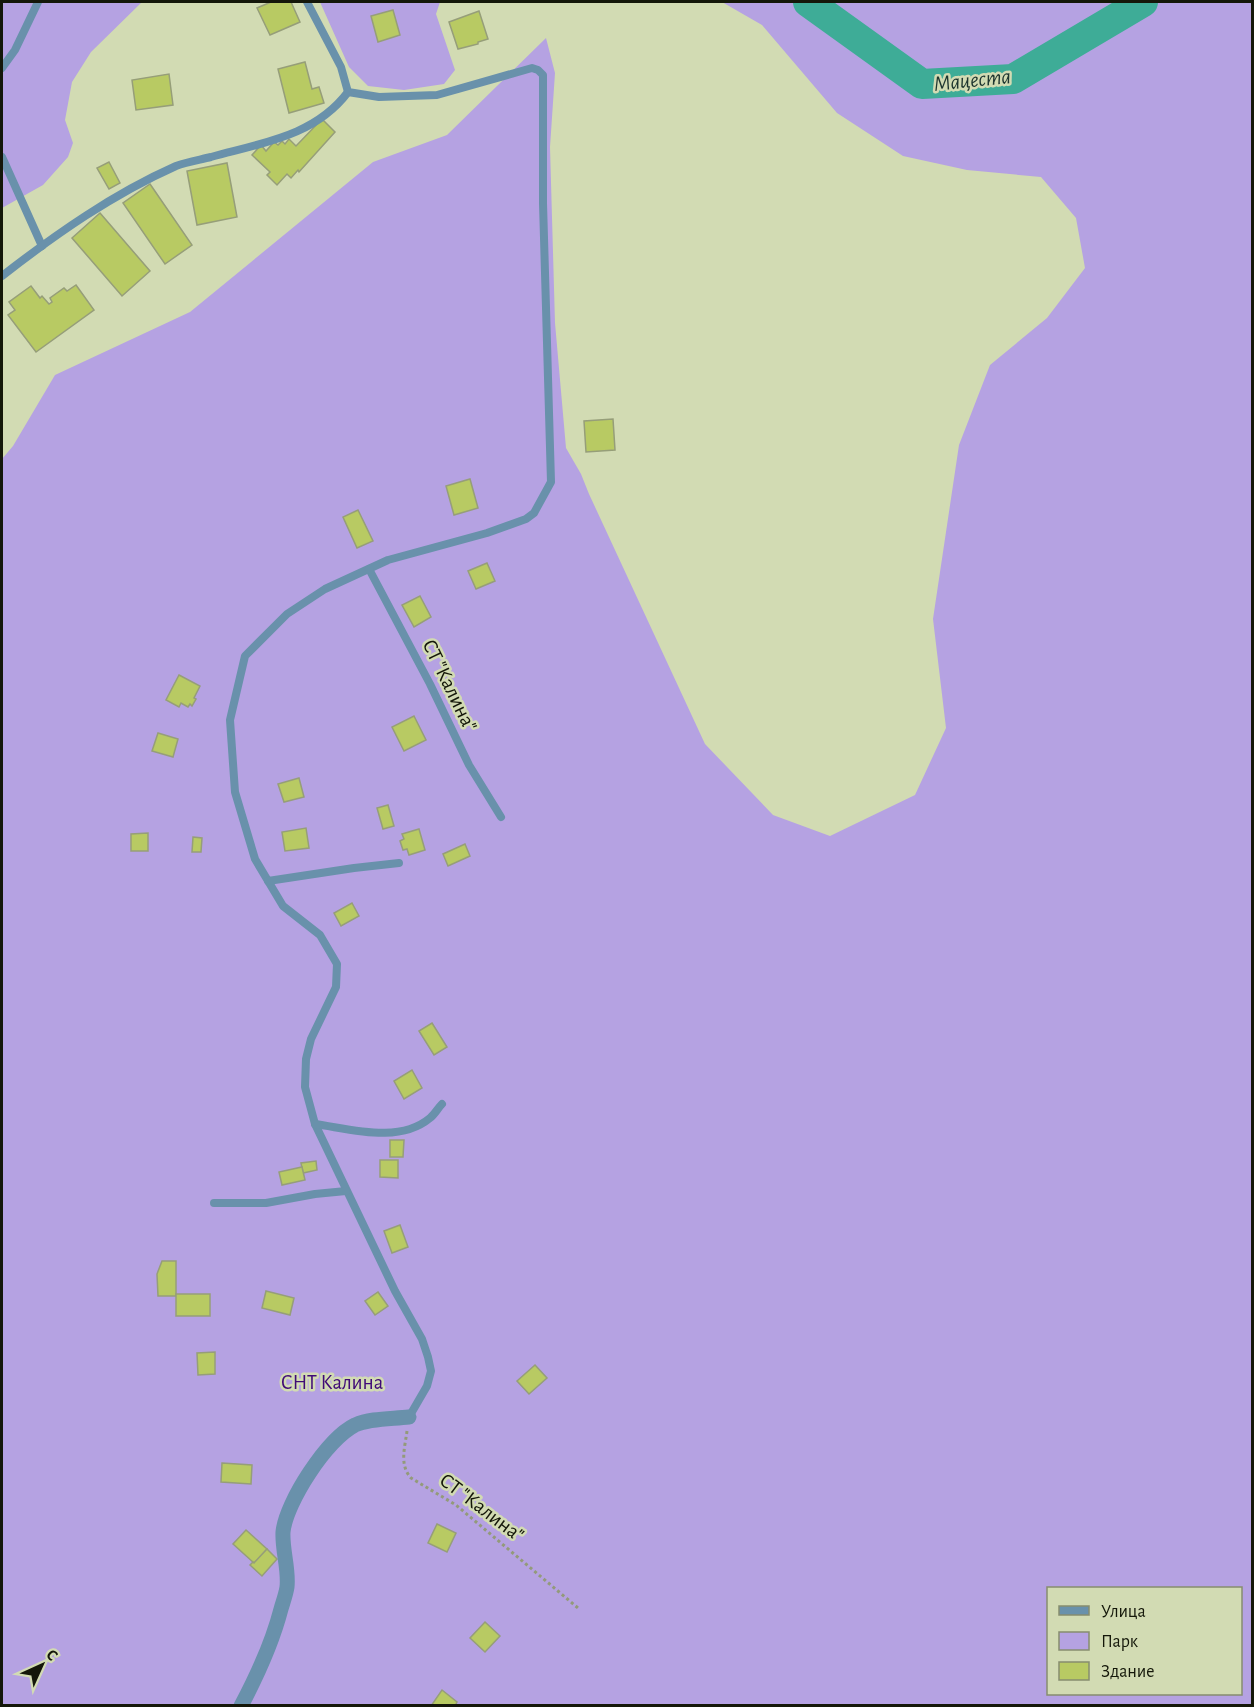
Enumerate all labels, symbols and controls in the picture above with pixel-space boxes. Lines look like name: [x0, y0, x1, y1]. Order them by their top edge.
water label: Мацеста: [933, 65, 1012, 95]
street label: СТ "Калина": [418, 636, 481, 734]
park label: СНТ Калина: [281, 1372, 384, 1393]
street label: СТ "Калина": [436, 1469, 528, 1546]
legend: [1047, 1587, 1242, 1695]
text: Улица: [1101, 1603, 1146, 1621]
text: Парк: [1101, 1633, 1139, 1651]
north arrow: [12, 1635, 72, 1695]
text: С: [43, 1646, 61, 1664]
text: Здание: [1101, 1663, 1155, 1681]

